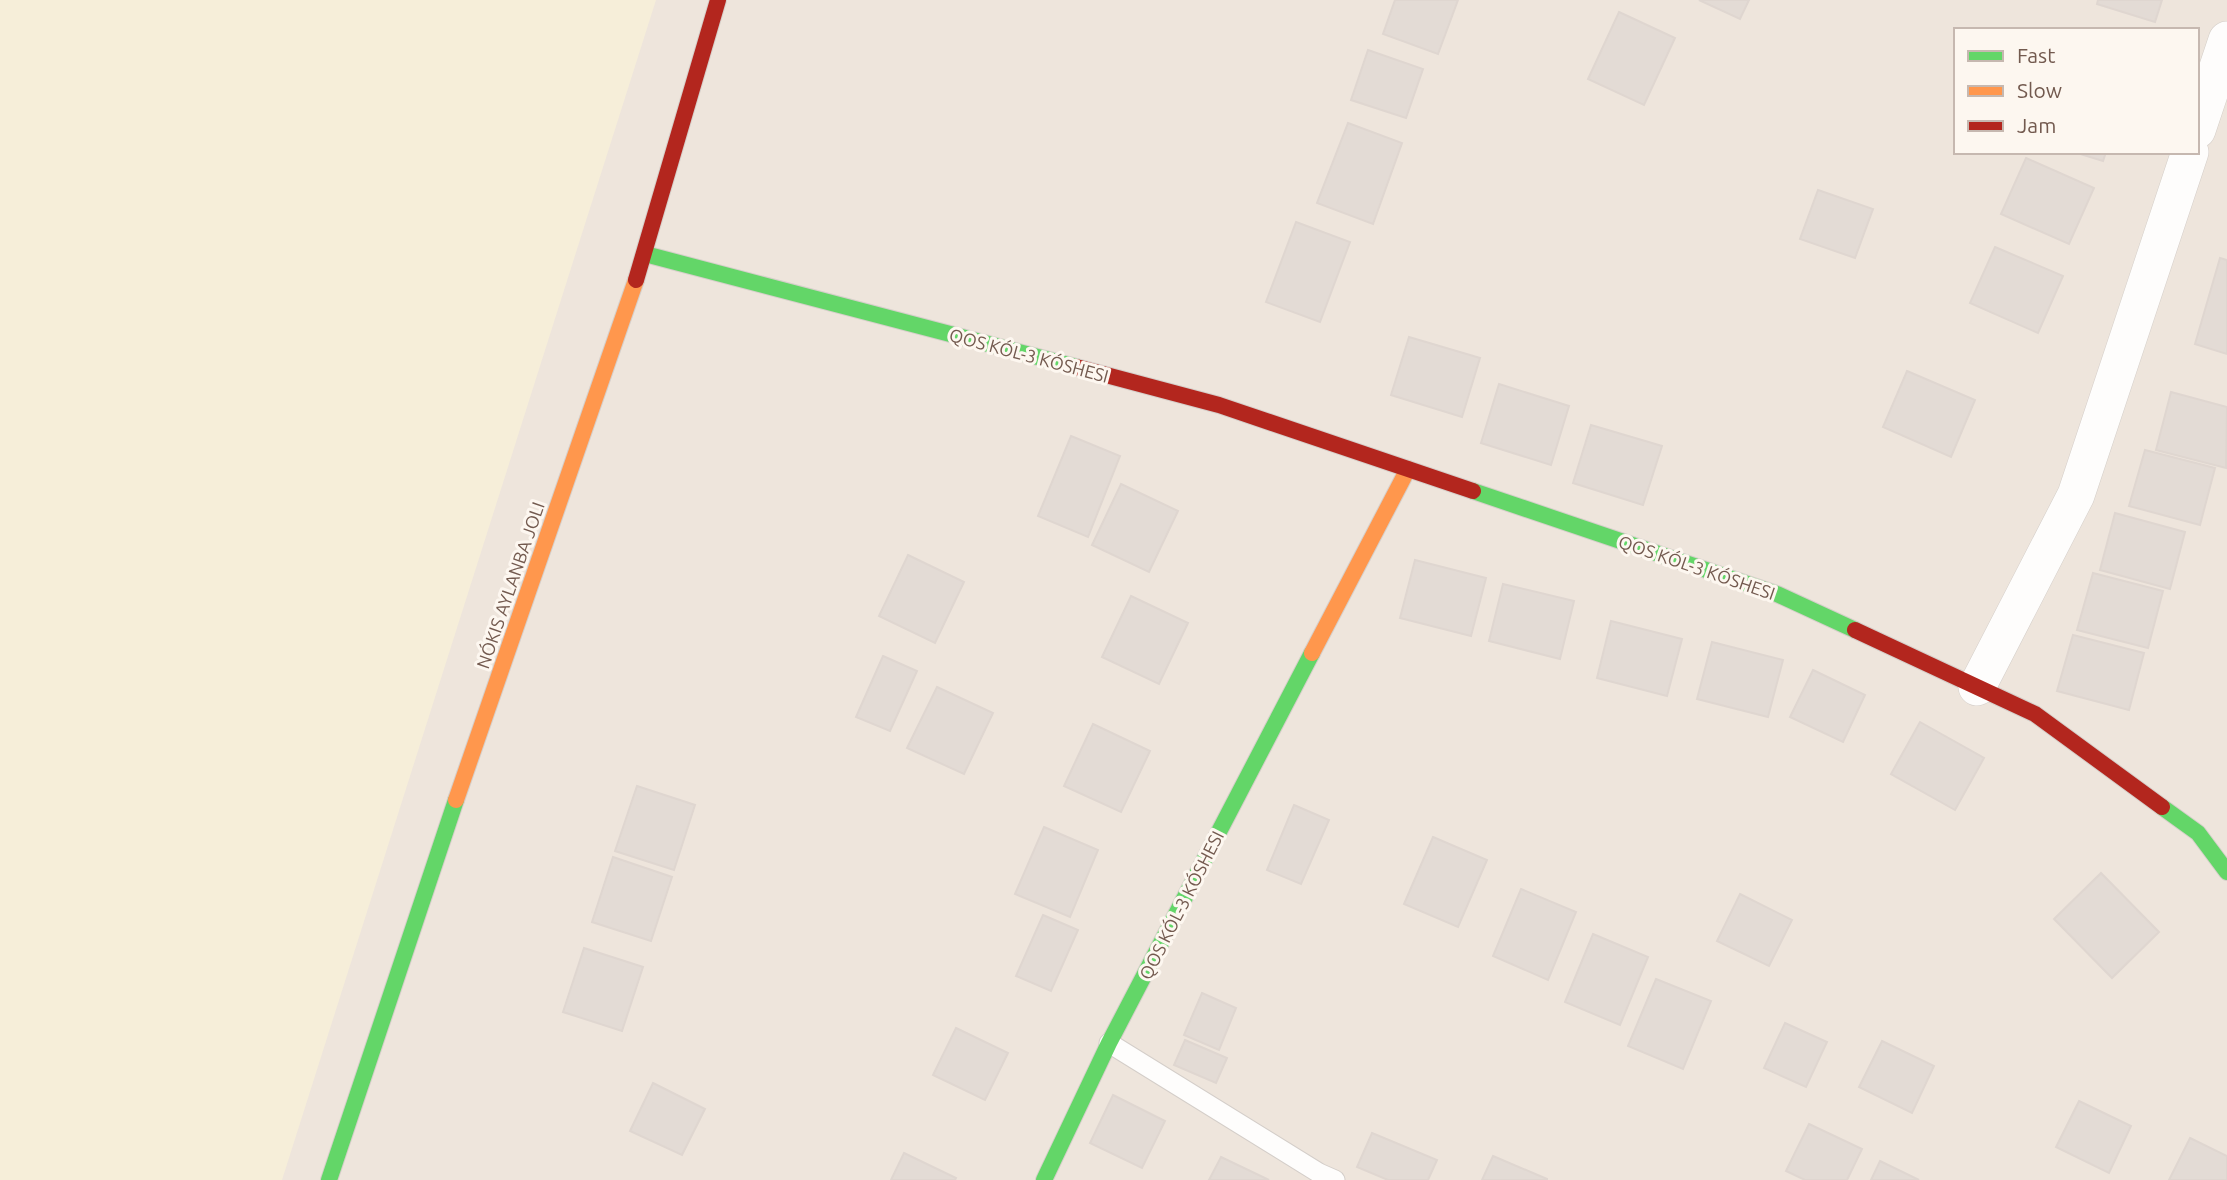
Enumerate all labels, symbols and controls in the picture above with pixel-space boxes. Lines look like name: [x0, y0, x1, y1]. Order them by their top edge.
legend: [1954, 28, 2199, 154]
text: Fast: [2017, 43, 2055, 67]
text: Slow: [2017, 78, 2062, 102]
text: Jam: [2017, 113, 2056, 137]
street label: QOS KÓL-3 KÓSHESI: [947, 323, 1111, 387]
street label: NÓKIS AYLANBA JOLI: [471, 499, 548, 671]
street label: QOS KÓL-3 KÓSHESI: [1616, 530, 1778, 604]
street label: QOS KÓL-3 KÓSHESI: [1134, 827, 1228, 983]

